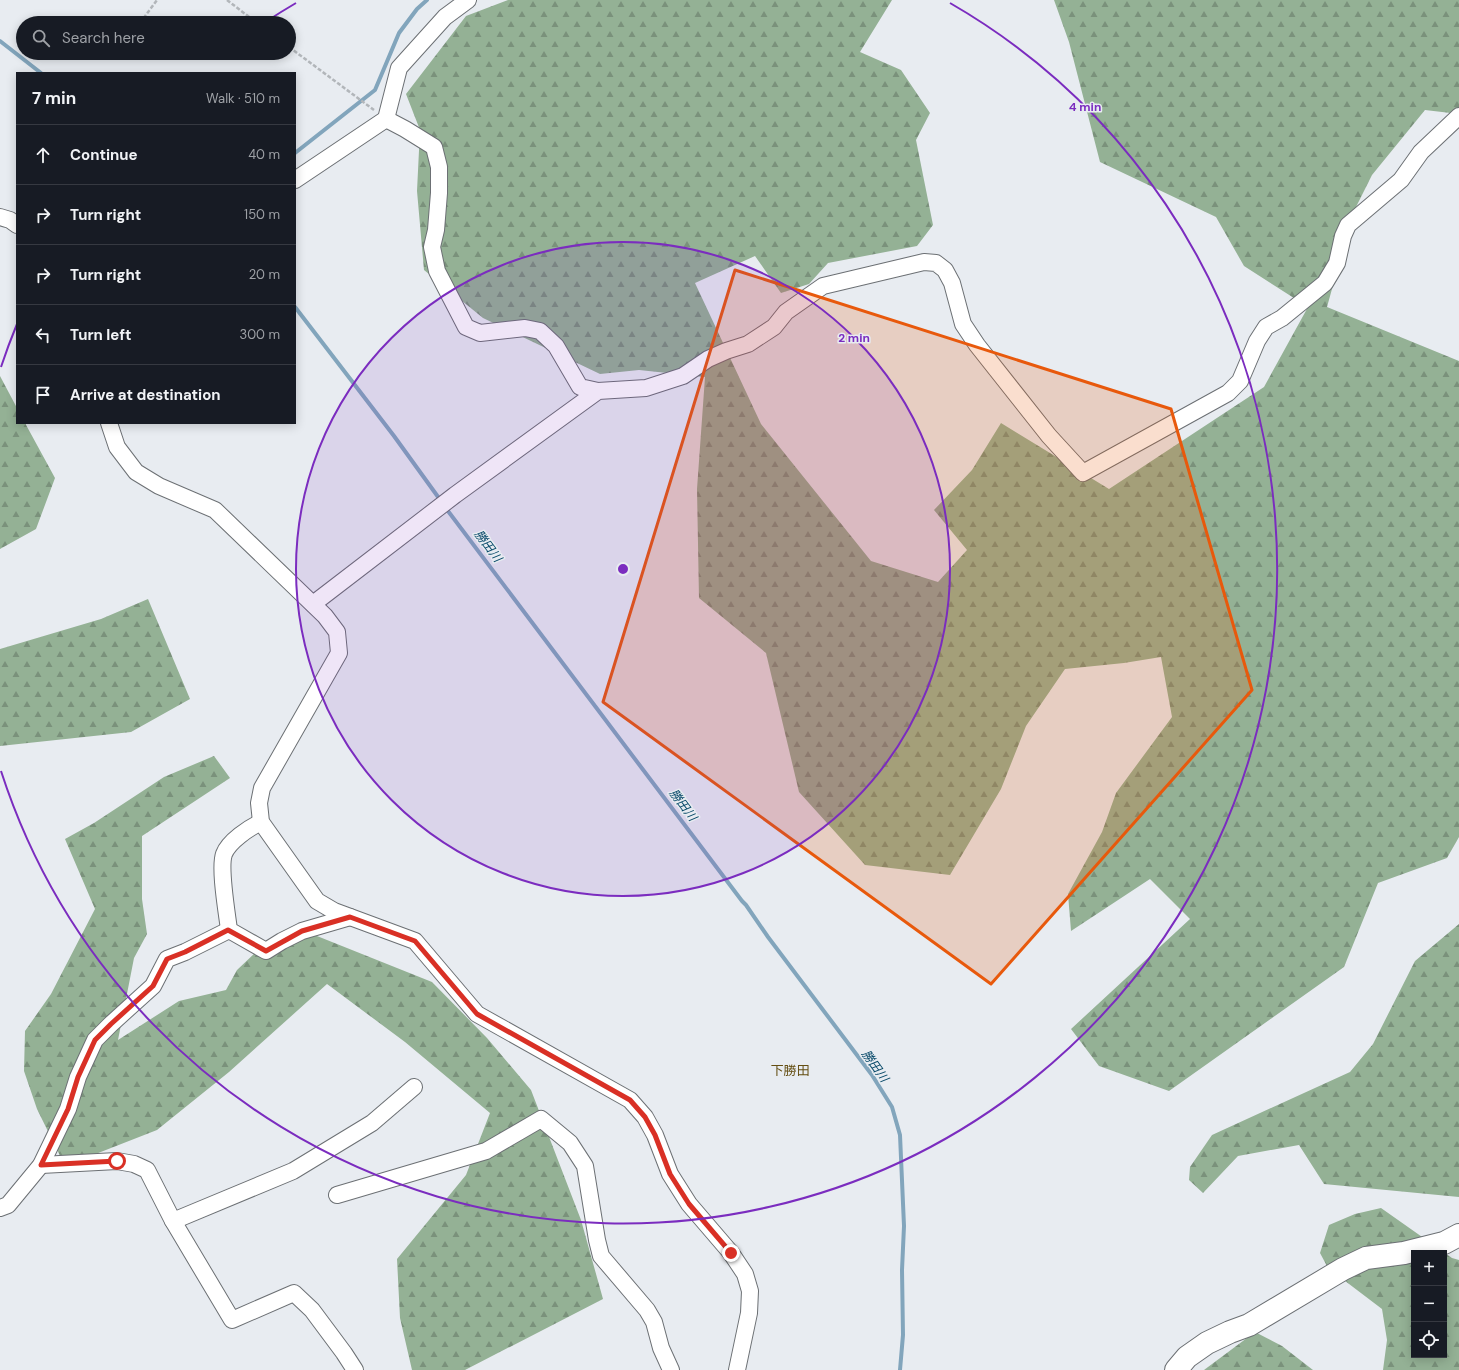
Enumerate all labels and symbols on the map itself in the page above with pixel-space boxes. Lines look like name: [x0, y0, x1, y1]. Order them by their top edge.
text: 4 min: [1069, 99, 1101, 115]
text: 2 min: [838, 330, 870, 346]
water label: 勝田川: [471, 527, 506, 567]
centre of rings: [616, 562, 630, 576]
water label: 勝田川: [666, 786, 701, 826]
water label: 勝田川: [858, 1047, 893, 1087]
district label: 下勝田: [770, 1062, 810, 1079]
route start: [108, 1152, 126, 1170]
route end: [722, 1244, 740, 1262]

